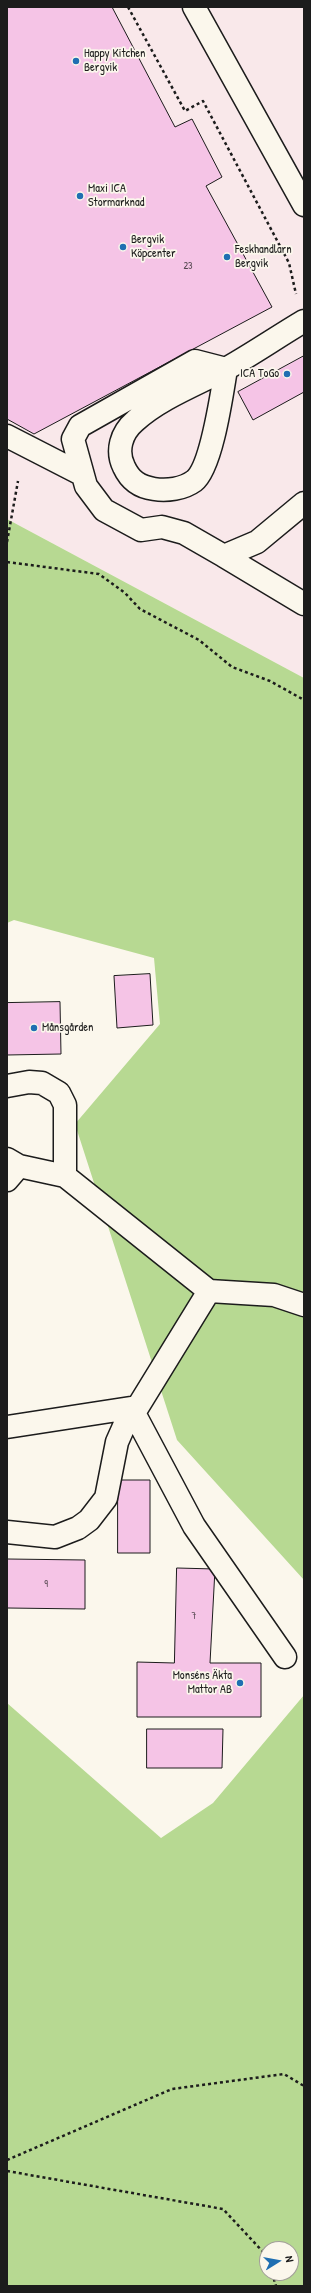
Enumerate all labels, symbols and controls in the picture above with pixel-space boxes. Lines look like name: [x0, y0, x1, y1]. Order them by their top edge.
place label: Happy Kitchen Bergvik: [84, 47, 145, 75]
marker: Happy Kitchen Bergvik: [71, 56, 81, 66]
place label: Maxi ICA Stormarknad: [88, 182, 144, 210]
marker: Maxi ICA Stormarknad: [75, 191, 85, 201]
place label: Bergvik Köpcenter: [131, 233, 176, 261]
marker: Bergvik Köpcenter: [118, 242, 128, 252]
place label: Feskhandlarn Bergvik: [235, 243, 292, 271]
marker: Feskhandlarn Bergvik: [222, 252, 232, 262]
house number: 23: [183, 260, 193, 272]
place label: ICA ToGo: [240, 367, 279, 381]
marker: ICA ToGo: [282, 369, 292, 379]
place label: Månsgården: [42, 1021, 93, 1035]
marker: Månsgården: [29, 1023, 39, 1033]
house number: 9: [44, 1578, 48, 1590]
house number: 7: [192, 1610, 196, 1622]
place label: Monséns Äkta Mattor AB: [173, 1669, 232, 1697]
marker: Monséns Äkta Mattor AB: [235, 1678, 245, 1688]
north arrow: [259, 2241, 299, 2281]
text: N: [282, 2255, 297, 2263]

